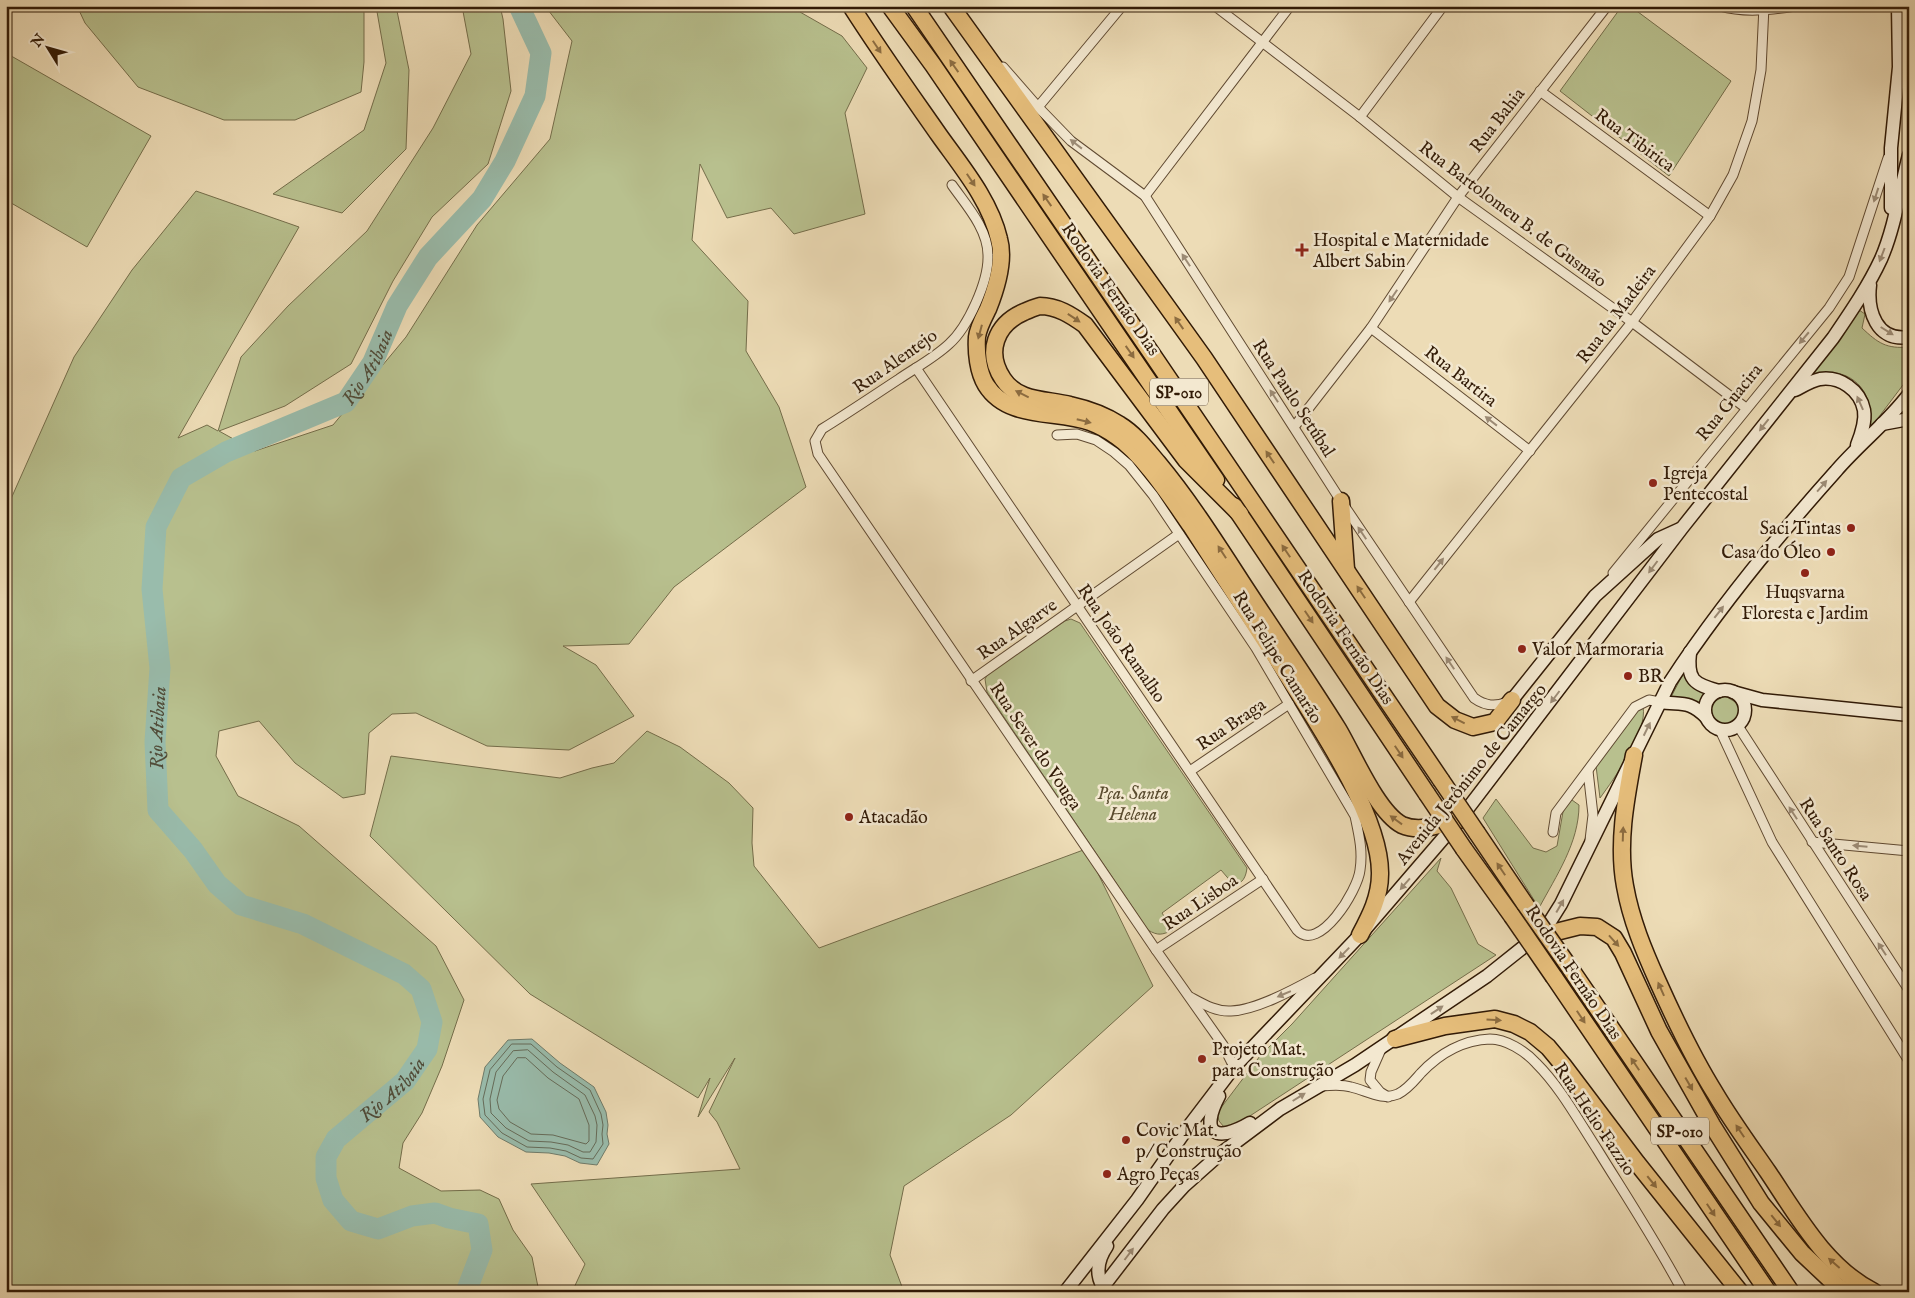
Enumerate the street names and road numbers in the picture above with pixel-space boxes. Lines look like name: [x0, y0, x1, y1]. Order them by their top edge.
street label: Rua Bahia: [1466, 84, 1531, 158]
street label: Rua Tibirica: [1589, 104, 1679, 178]
street label: Rua Bartolomeu B. de Gusmão: [1414, 137, 1611, 294]
street label: Rodovia Fernão Dias: [1055, 219, 1164, 361]
street label: Rua da Madeira: [1573, 261, 1662, 369]
street label: Rua Alentejo: [849, 325, 943, 400]
street label: Rua Paulo Setúbal: [1246, 336, 1339, 462]
street label: Rua Bartira: [1419, 342, 1501, 413]
street label: Rua Guacira: [1692, 359, 1769, 446]
road number: SP-010: [1150, 378, 1208, 406]
street label: Rodovia Fernão Dias: [1291, 566, 1398, 710]
street label: Rua João Ramalho: [1071, 580, 1170, 708]
street label: Rua Felipe Camarão: [1227, 587, 1327, 729]
street label: Rua Algarve: [974, 594, 1062, 666]
street label: Rua Sever do Vouga: [983, 678, 1086, 815]
street label: Avenida Jerônimo de Camargo: [1391, 679, 1553, 871]
street label: Rua Braga: [1193, 694, 1271, 757]
street label: Rua Santo Rosa: [1793, 794, 1877, 906]
street label: Rua Lisboa: [1159, 870, 1243, 937]
street label: Rodovia Fernão Dias: [1519, 901, 1626, 1045]
street label: Rua Helio Fazzio: [1547, 1059, 1640, 1181]
road number: SP-010: [1651, 1118, 1709, 1144]

